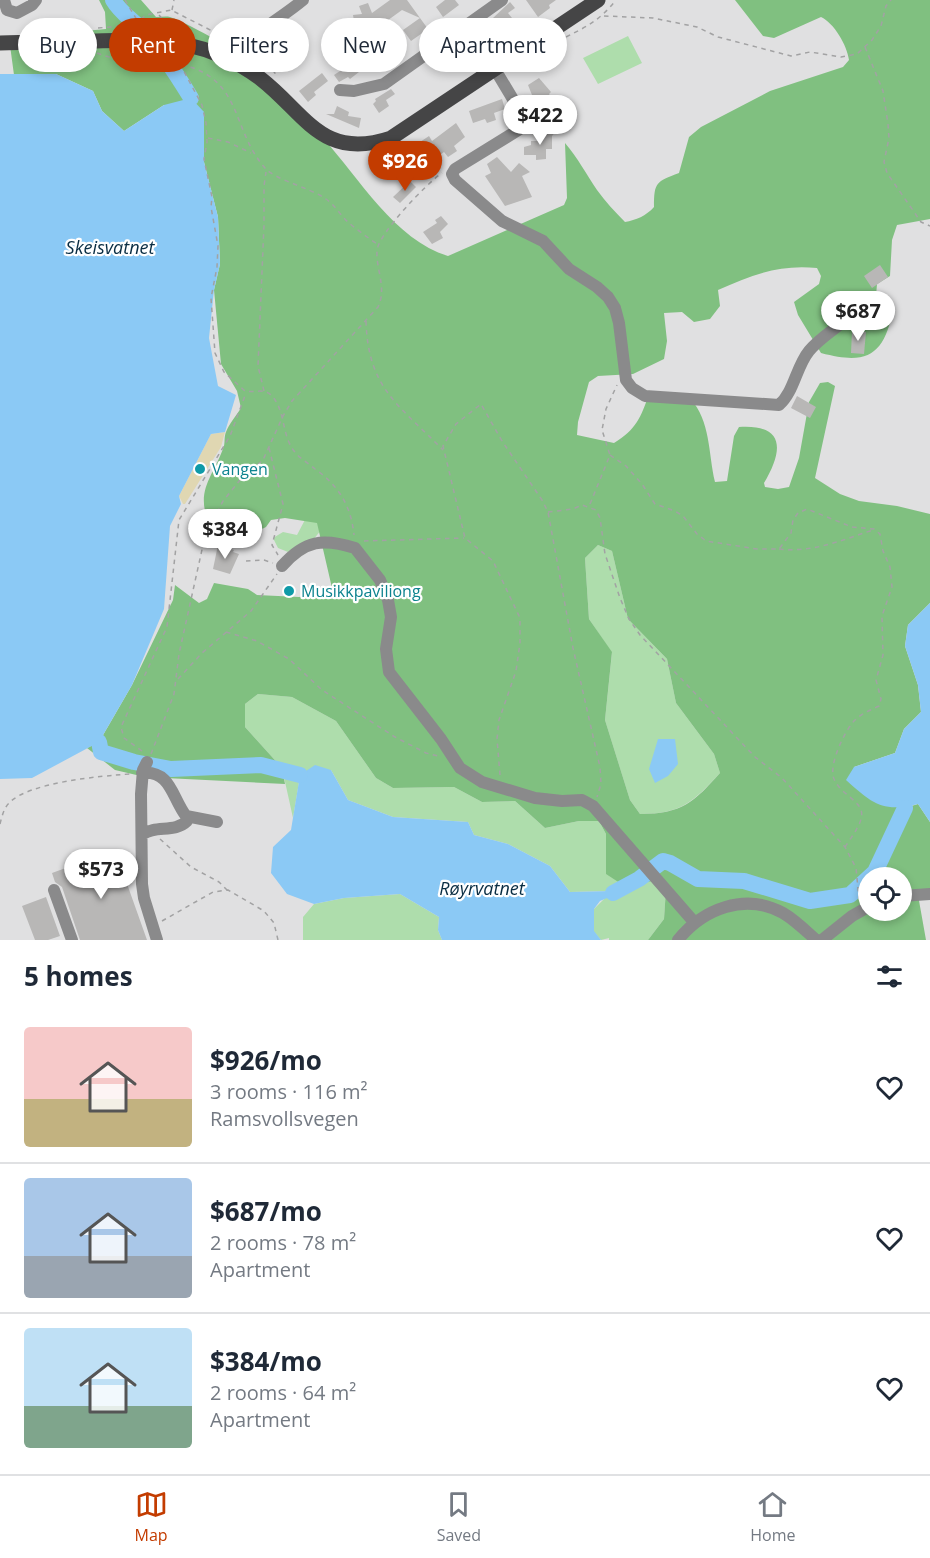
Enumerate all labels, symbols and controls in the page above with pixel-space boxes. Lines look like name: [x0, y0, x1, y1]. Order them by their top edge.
chip: Buy: [18, 18, 97, 72]
chip: Rent: [109, 18, 196, 72]
chip: Filters: [208, 18, 309, 72]
chip: New: [321, 18, 407, 72]
chip: Apartment: [419, 18, 567, 72]
pin: $422: [504, 95, 576, 146]
text: $422: [517, 101, 563, 128]
pin: $926: [369, 141, 441, 192]
text: $926: [382, 147, 428, 174]
water label: Skeisvatnet: [66, 235, 155, 259]
pin: $687: [822, 291, 894, 342]
text: $687: [835, 297, 881, 324]
place label: Vangen: [212, 458, 268, 480]
marker: Vangen: [193, 462, 207, 476]
pin: $384: [189, 509, 261, 560]
text: $384: [202, 515, 248, 542]
place label: Musikkpaviliong: [301, 580, 421, 602]
marker: Musikkpaviliong: [282, 584, 296, 598]
pin: $573: [65, 849, 137, 900]
text: $573: [78, 855, 124, 882]
map controls: [858, 867, 912, 921]
button: locate: [858, 867, 912, 921]
water label: Røyrvatnet: [439, 876, 526, 900]
text: 5 homes: [24, 958, 133, 994]
icon: filters: [873, 960, 906, 993]
text: $926/mo: [210, 1042, 322, 1078]
icon: home: [72, 1051, 144, 1123]
icon: heart: [873, 1071, 906, 1104]
text: 3 rooms · 116 m²: [210, 1078, 368, 1105]
text: Ramsvollsvegen: [210, 1105, 359, 1132]
text: $687/mo: [210, 1193, 322, 1229]
icon: home: [72, 1202, 144, 1274]
icon: heart: [873, 1222, 906, 1255]
text: 2 rooms · 78 m²: [210, 1229, 356, 1256]
text: Apartment: [210, 1256, 310, 1283]
text: $384/mo: [210, 1343, 322, 1379]
icon: home: [72, 1352, 144, 1424]
icon: heart: [873, 1372, 906, 1405]
text: 2 rooms · 64 m²: [210, 1379, 356, 1406]
text: Apartment: [210, 1406, 310, 1433]
tab: Map: [135, 1488, 168, 1546]
tab: Saved: [437, 1488, 481, 1546]
tab: Home: [750, 1488, 795, 1546]

